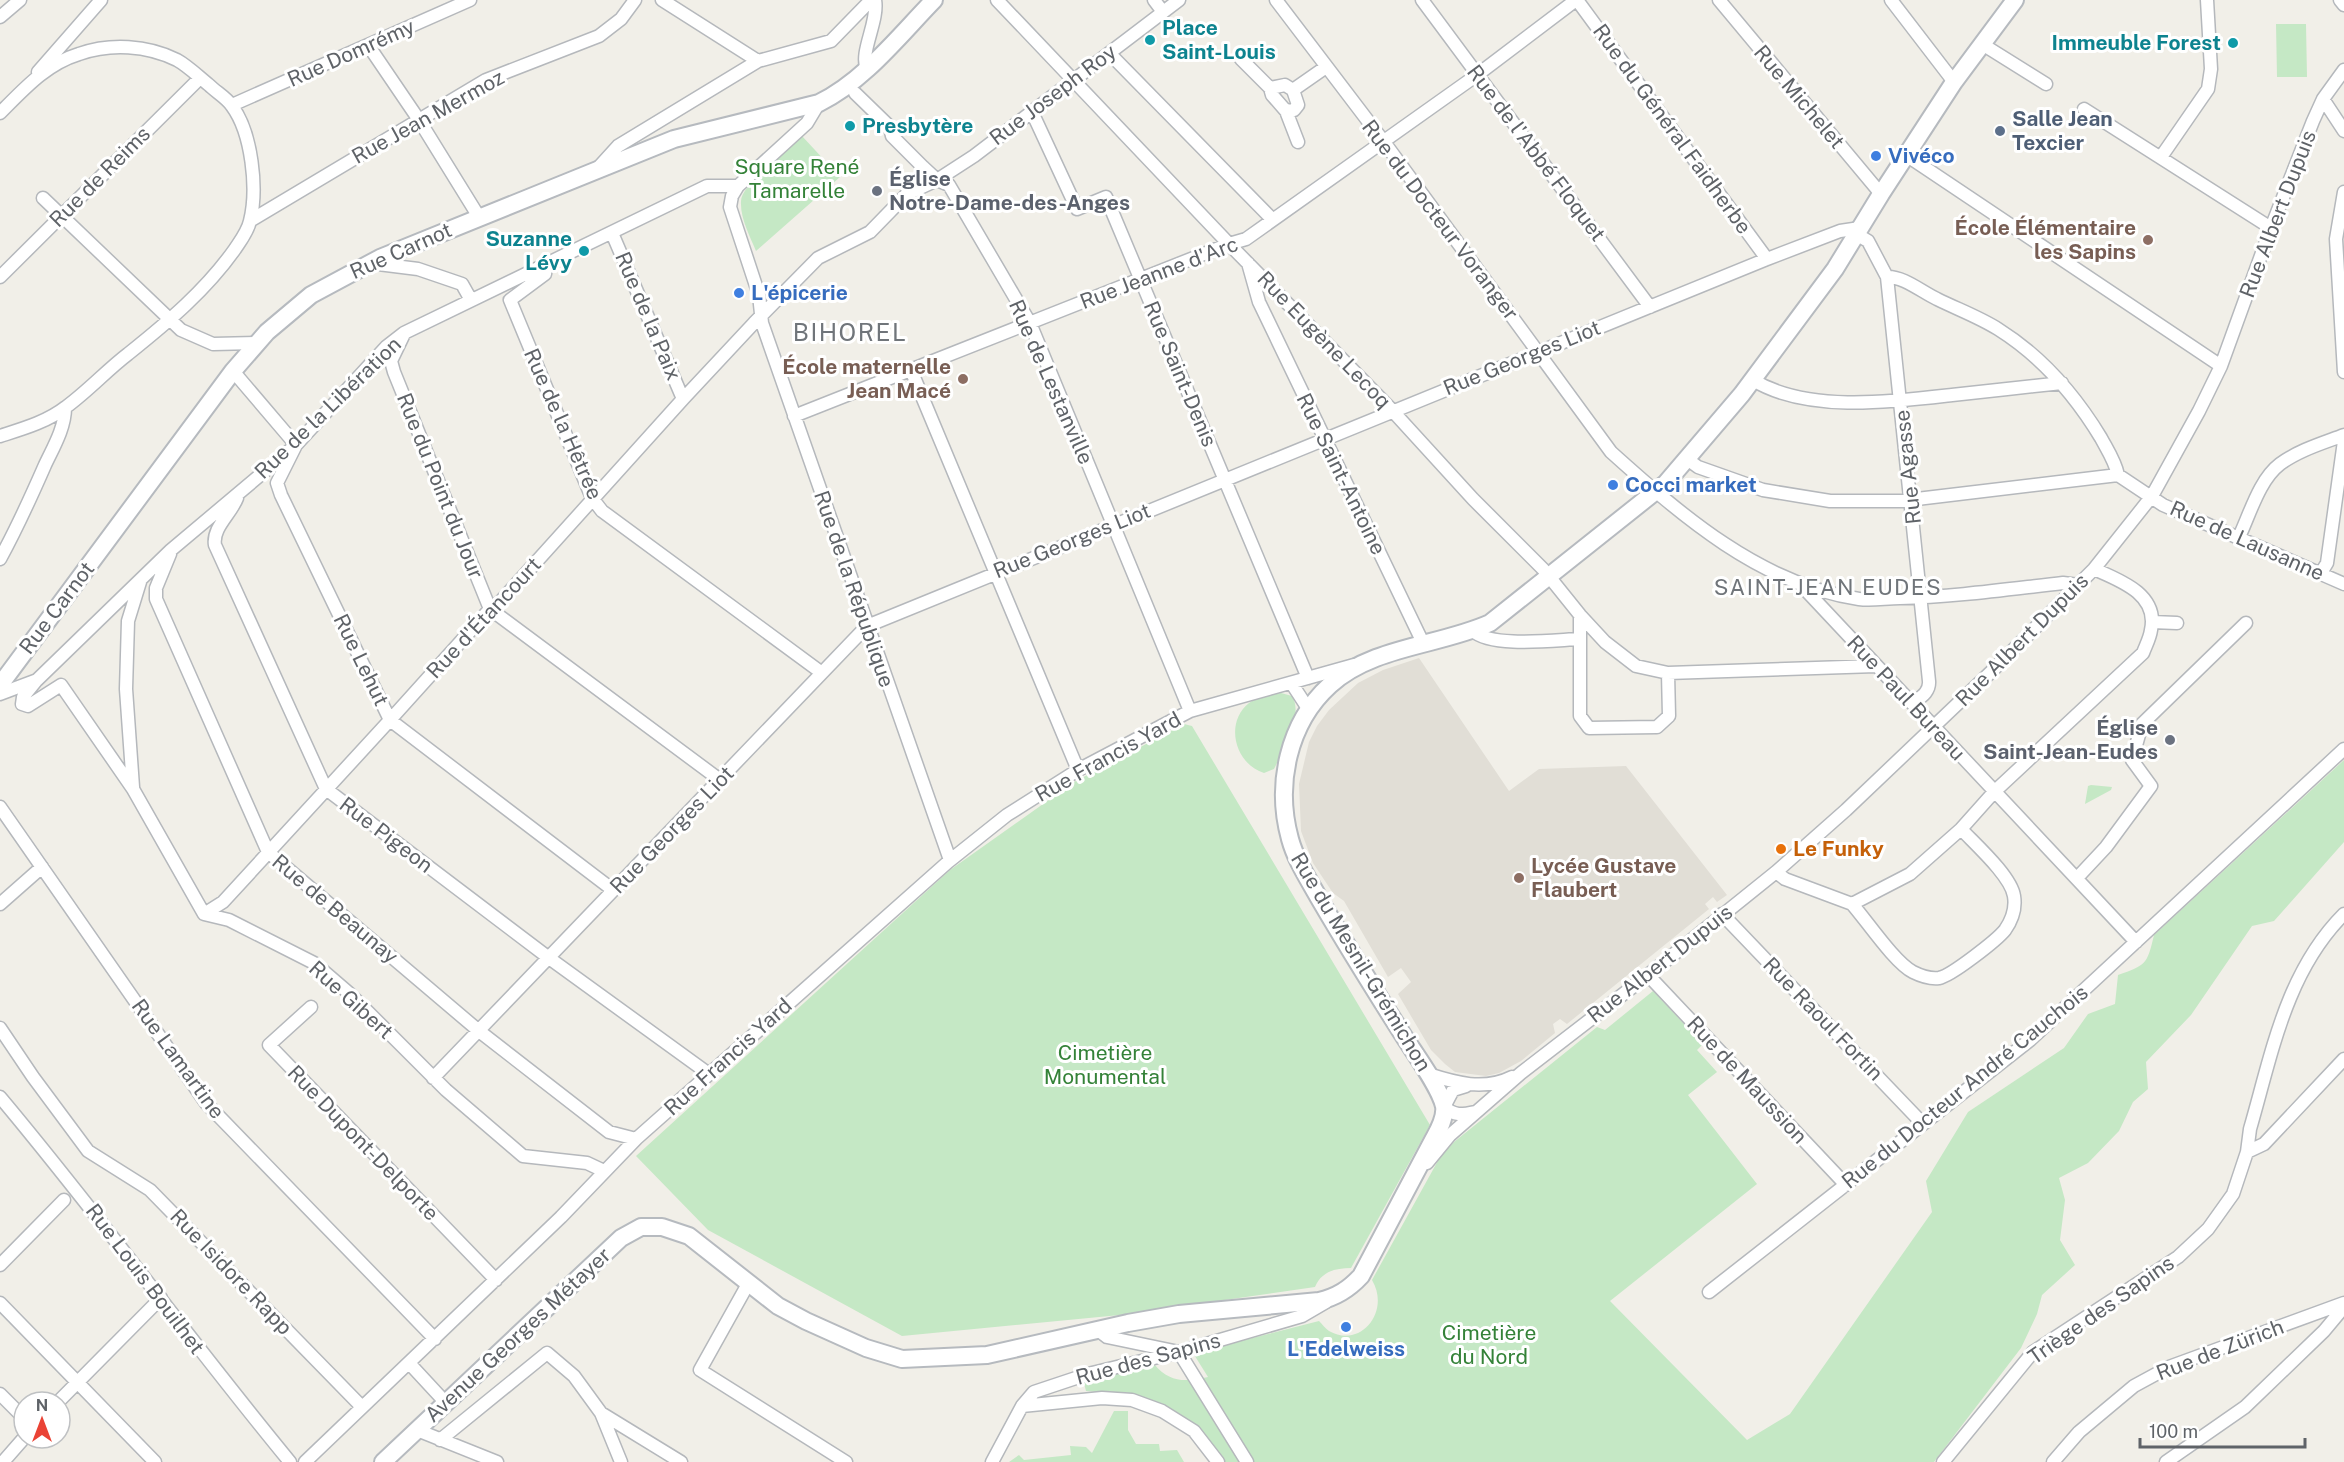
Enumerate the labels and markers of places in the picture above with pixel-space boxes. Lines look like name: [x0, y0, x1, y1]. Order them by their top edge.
place label: Place Saint-Louis: [1162, 15, 1276, 64]
place label: Immeuble Forest: [2052, 30, 2221, 55]
marker: Place Saint-Louis: [1143, 33, 1157, 47]
marker: Immeuble Forest: [2226, 36, 2240, 50]
place label: Salle Jean Texcier: [2012, 106, 2113, 155]
place label: Presbytère: [862, 113, 973, 138]
marker: Presbytère: [843, 119, 857, 133]
marker: Salle Jean Texcier: [1993, 124, 2007, 138]
place label: Vivéco: [1888, 143, 1955, 168]
marker: Vivéco: [1869, 149, 1883, 163]
place label: Église Notre-Dame-des-Anges: [889, 166, 1130, 215]
marker: Église Notre-Dame-des-Anges: [870, 184, 884, 198]
place label: École Élémentaire les Sapins: [1955, 215, 2136, 264]
place label: Suzanne Lévy: [485, 226, 572, 275]
marker: École Élémentaire les Sapins: [2141, 233, 2155, 247]
marker: Suzanne Lévy: [577, 244, 591, 258]
place label: L'épicerie: [751, 280, 848, 305]
marker: L'épicerie: [732, 286, 746, 300]
place label: École maternelle Jean Macé: [782, 354, 951, 403]
marker: École maternelle Jean Macé: [956, 372, 970, 386]
place label: Cocci market: [1625, 472, 1757, 497]
marker: Cocci market: [1606, 478, 1620, 492]
place label: Église Saint-Jean-Eudes: [1983, 715, 2158, 764]
marker: Église Saint-Jean-Eudes: [2163, 733, 2177, 747]
place label: Le Funky: [1793, 836, 1884, 861]
marker: Le Funky: [1774, 842, 1788, 856]
place label: Lycée Gustave Flaubert: [1531, 853, 1676, 902]
marker: Lycée Gustave Flaubert: [1512, 871, 1526, 885]
marker: L'Edelweiss: [1339, 1320, 1353, 1334]
place label: L'Edelweiss: [1287, 1336, 1405, 1361]

